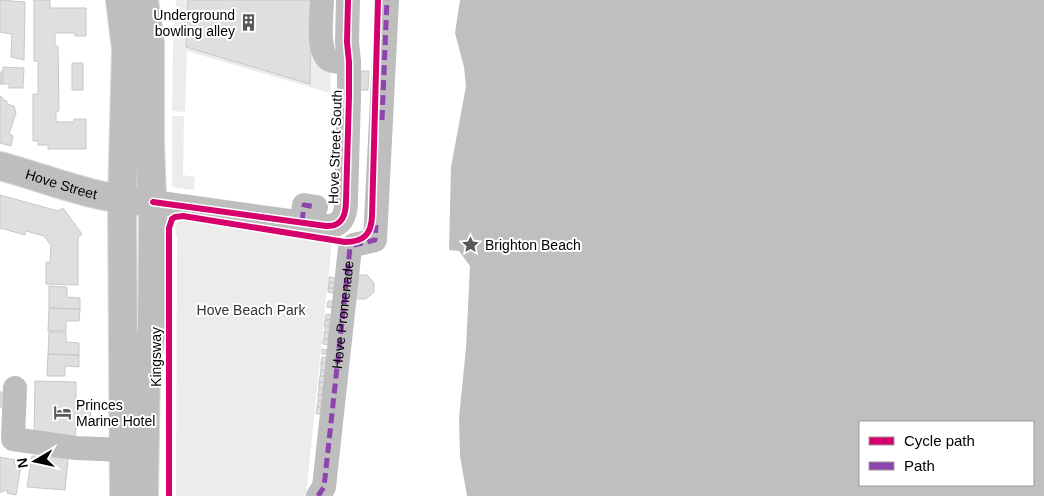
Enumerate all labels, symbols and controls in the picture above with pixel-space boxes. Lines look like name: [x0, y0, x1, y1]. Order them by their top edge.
place label: Underground bowling alley: [153, 7, 235, 39]
building icon: Underground bowling alley: [239, 13, 259, 33]
street label: Hove Street South: [325, 90, 345, 204]
street label: Hove Street: [23, 166, 99, 202]
place icon: Brighton Beach: [461, 235, 481, 255]
place label: Brighton Beach: [485, 237, 581, 253]
street label: Hove Promenade: [329, 260, 357, 370]
park label: Hove Beach Park: [197, 302, 306, 318]
street label: Kingsway: [148, 327, 164, 387]
place label: Princes Marine Hotel: [76, 397, 155, 429]
hotel icon: Princes Marine Hotel: [52, 403, 72, 423]
legend: [859, 421, 1034, 486]
text: Cycle path: [904, 432, 975, 449]
north arrow: [10, 436, 60, 486]
text: N: [13, 457, 31, 469]
text: Path: [904, 457, 935, 474]

